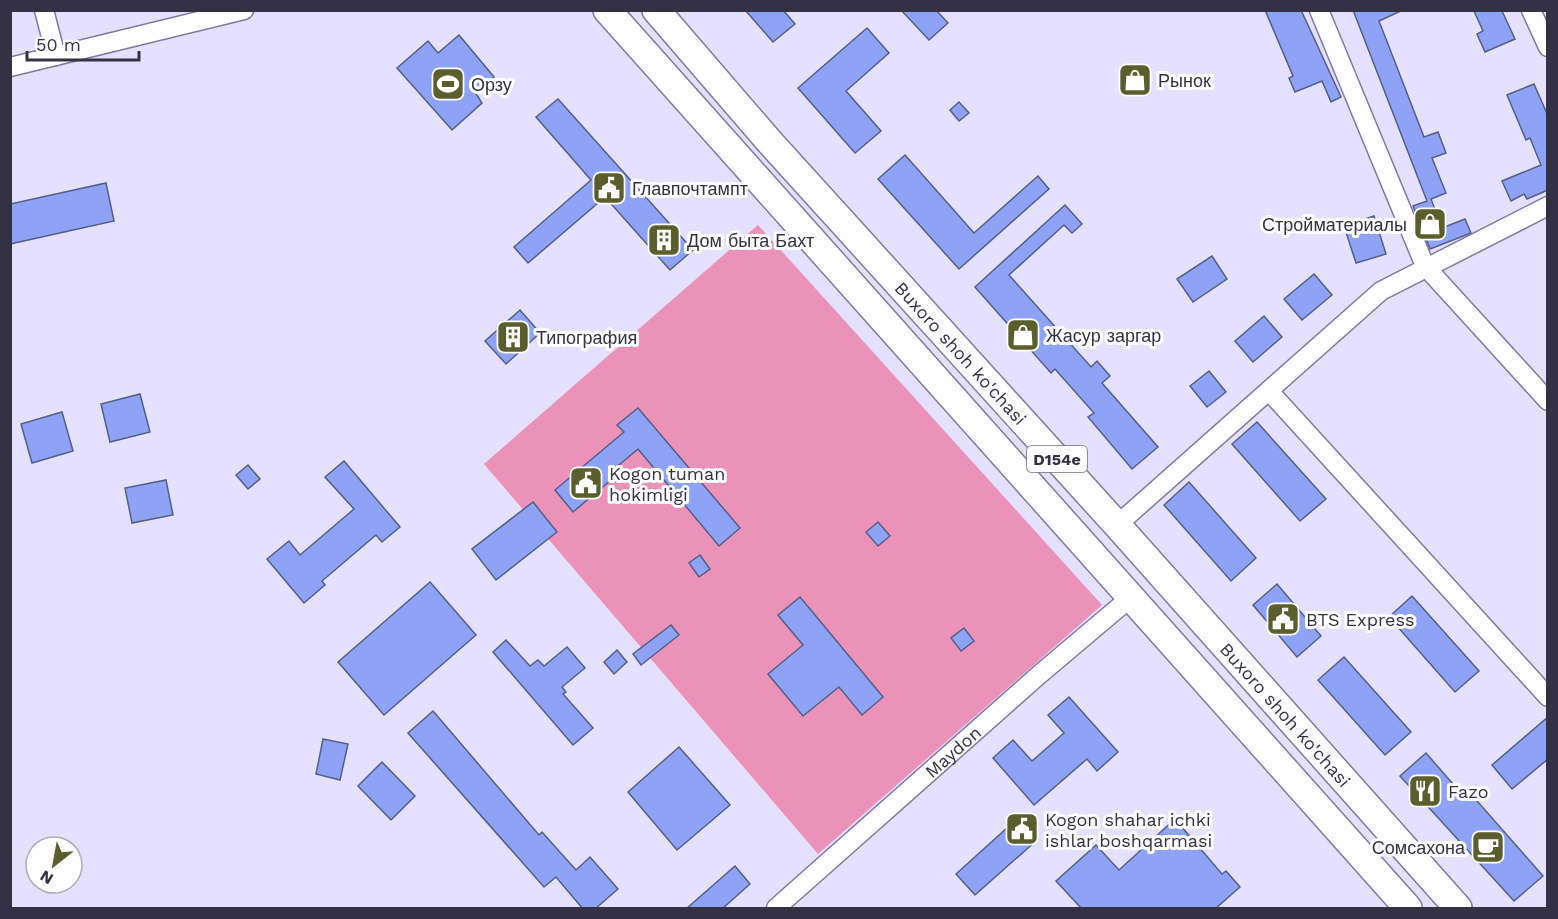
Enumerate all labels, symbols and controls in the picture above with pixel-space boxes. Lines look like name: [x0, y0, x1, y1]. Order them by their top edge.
scale bar: [27, 24, 140, 62]
text: 50 m: [36, 34, 81, 55]
shop icon: Рынок: [1117, 62, 1153, 98]
sports icon: Орзу: [430, 66, 466, 102]
place label: Рынок: [1158, 70, 1211, 91]
place label: Орзу: [471, 74, 512, 95]
public building icon: Главпочтампт: [591, 170, 627, 206]
place label: Главпочтампт: [632, 178, 748, 199]
shop icon: Стройматериалы: [1412, 206, 1448, 242]
place label: Стройматериалы: [1262, 214, 1407, 235]
building icon: Дом быта Бахт: [646, 222, 682, 258]
place label: Дом быта Бахт: [687, 230, 814, 251]
street label: Buxoro shoh ko'chasi: [891, 277, 1031, 429]
shop icon: Жасур заргар: [1005, 317, 1041, 353]
building icon: Типография: [495, 319, 531, 355]
place label: Жасур заргар: [1046, 325, 1161, 346]
place label: Типография: [536, 327, 637, 348]
road number: D154e: [1027, 446, 1087, 472]
place label: Kogon tuman hokimligi: [609, 463, 725, 505]
public building icon: Kogon tuman hokimligi: [568, 465, 604, 501]
public building icon: BTS Express: [1265, 601, 1301, 637]
place label: BTS Express: [1306, 609, 1414, 630]
street label: Buxoro shoh ko'chasi: [1216, 638, 1355, 791]
street label: Maydon: [920, 721, 985, 782]
restaurant icon: Fazo: [1407, 773, 1443, 809]
place label: Fazo: [1448, 781, 1489, 802]
place label: Kogon shahar ichki ishlar boshqarmasi: [1045, 809, 1212, 851]
public building icon: Kogon shahar ichki ishlar boshqarmasi: [1004, 811, 1040, 847]
cafe icon: Сомсахона: [1470, 829, 1506, 865]
north arrow: [24, 835, 84, 895]
place label: Сомсахона: [1372, 837, 1466, 858]
text: N: [37, 866, 57, 889]

